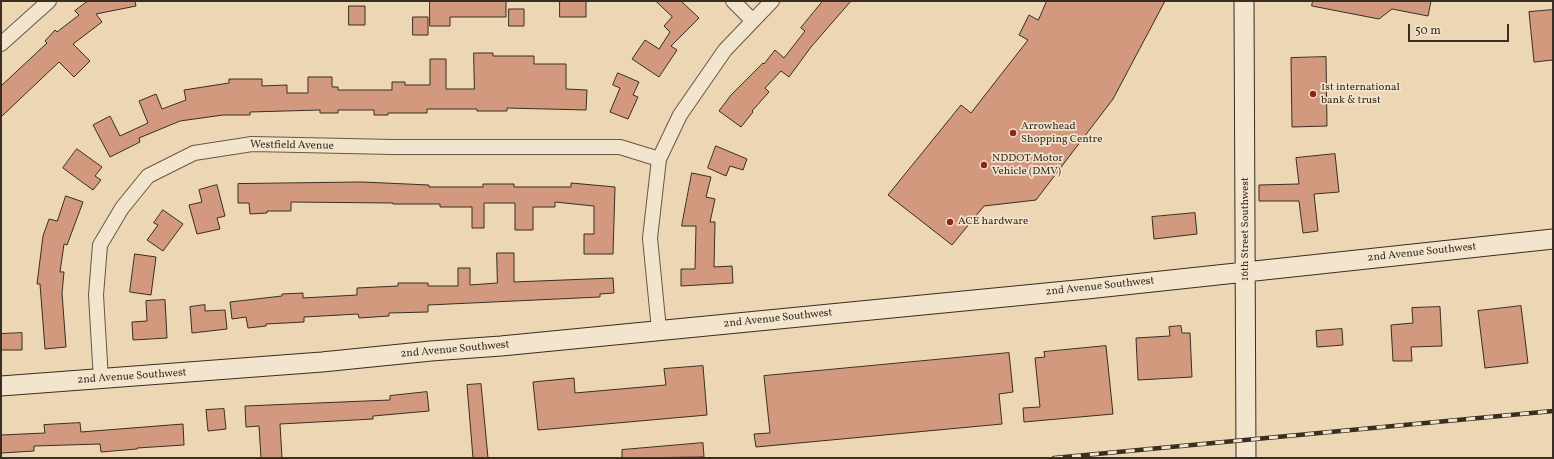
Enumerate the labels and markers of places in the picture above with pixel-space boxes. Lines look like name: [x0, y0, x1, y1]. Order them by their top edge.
place label: 1st international bank & trust: [1321, 81, 1400, 107]
marker: 1st international bank & trust: [1308, 89, 1318, 99]
place label: Arrowhead Shopping Centre: [1021, 120, 1102, 146]
marker: Arrowhead Shopping Centre: [1008, 128, 1018, 138]
place label: NDDOT Motor Vehicle (DMV): [992, 152, 1063, 178]
marker: NDDOT Motor Vehicle (DMV): [979, 160, 989, 170]
place label: ACE hardware: [958, 215, 1028, 229]
marker: ACE hardware: [945, 217, 955, 227]

